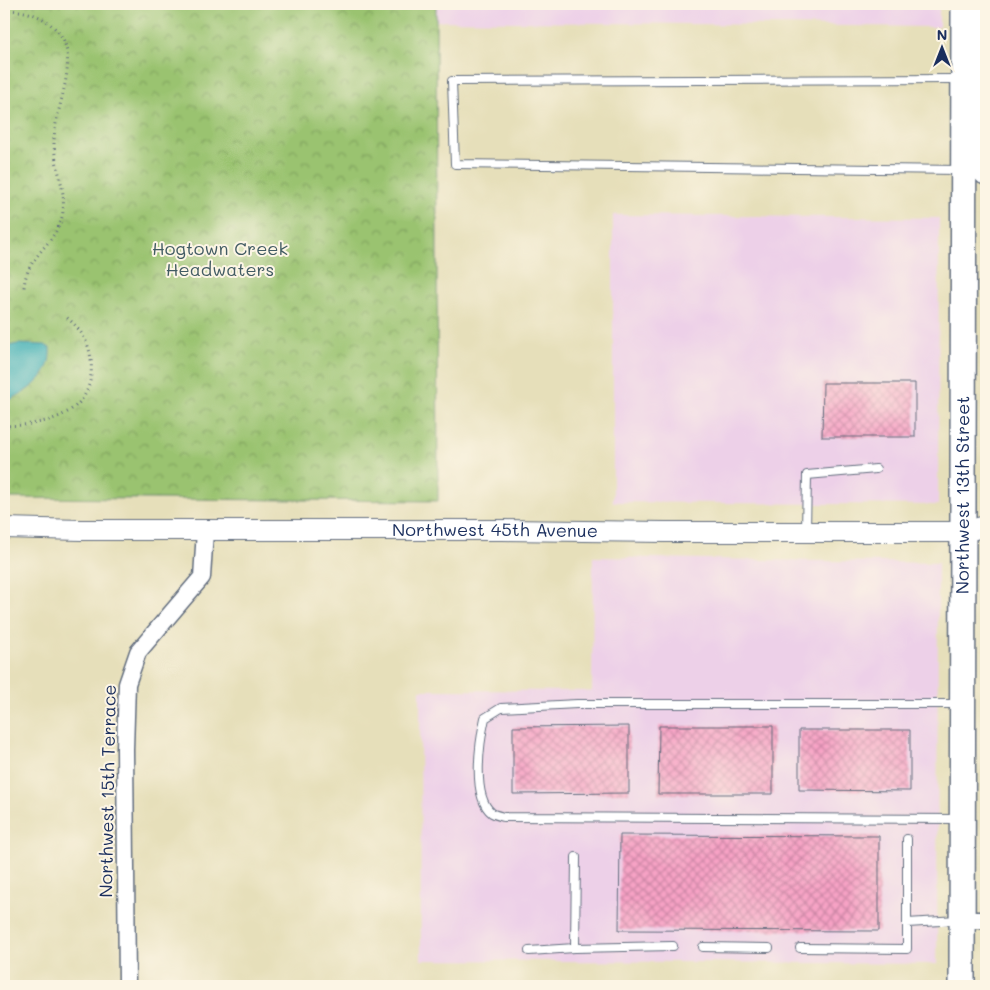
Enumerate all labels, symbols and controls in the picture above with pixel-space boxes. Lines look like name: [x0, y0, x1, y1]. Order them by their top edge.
north arrow: [918, 22, 968, 72]
text: N: [937, 25, 947, 44]
park label: Hogtown Creek Headwaters: [152, 236, 288, 281]
street label: Northwest 13th Street: [950, 396, 974, 594]
street label: Northwest 45th Avenue: [392, 517, 598, 542]
street label: Northwest 15th Terrace: [93, 684, 121, 898]

